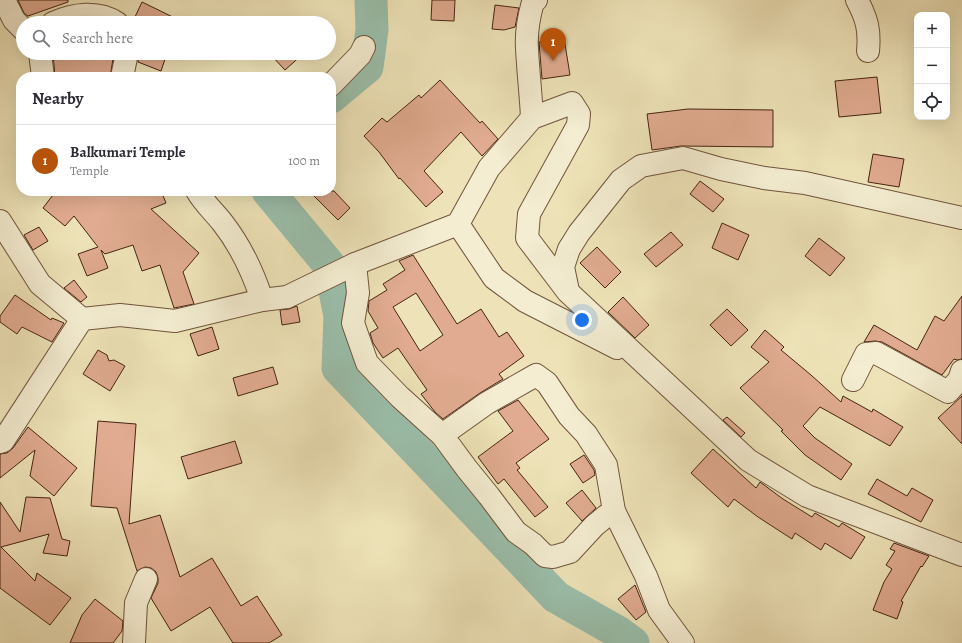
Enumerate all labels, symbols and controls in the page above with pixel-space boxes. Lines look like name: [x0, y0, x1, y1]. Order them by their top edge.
map controls: [914, 12, 950, 120]
button: +: [914, 12, 950, 48]
search box: [16, 16, 336, 60]
icon: search: [30, 27, 52, 49]
text: Search here: [62, 28, 133, 48]
pin: 1: [540, 28, 566, 61]
button: −: [914, 48, 950, 84]
button: locate: [914, 84, 950, 120]
text: Nearby: [32, 87, 83, 110]
text: Balkumari Temple: [70, 142, 186, 162]
text: 1: [43, 152, 47, 169]
text: 100 m: [288, 152, 320, 169]
text: Temple: [70, 162, 109, 179]
your location: [572, 310, 592, 330]

